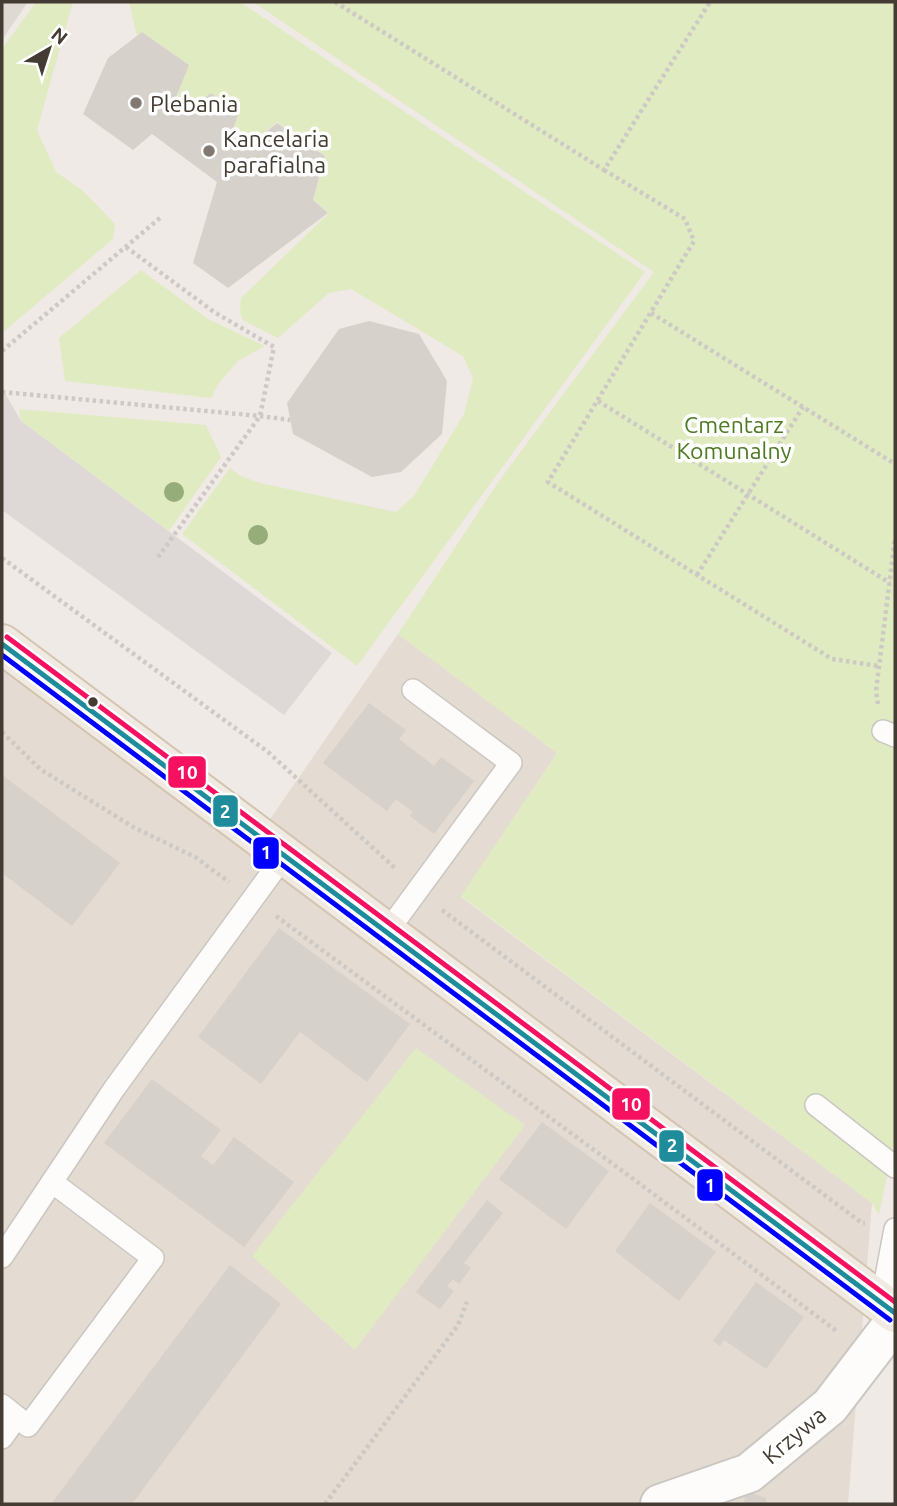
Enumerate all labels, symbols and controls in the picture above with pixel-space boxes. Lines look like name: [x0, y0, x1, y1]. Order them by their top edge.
north arrow: [14, 14, 84, 84]
text: N: [47, 23, 72, 49]
place label: Plebania: [150, 91, 238, 116]
marker: Plebania: [128, 95, 144, 111]
place label: Kancelaria parafialna: [223, 126, 329, 177]
marker: Kancelaria parafialna: [201, 143, 217, 159]
park label: Cmentarz Komunalny: [676, 412, 792, 463]
unlabelled marker: [86, 695, 100, 709]
line badge: 10: [167, 755, 207, 789]
text: 10: [176, 761, 198, 783]
line badge: 2: [212, 794, 239, 828]
text: 2: [220, 800, 230, 822]
line badge: 1: [252, 836, 280, 870]
text: 1: [261, 841, 271, 863]
line badge: 10: [611, 1087, 651, 1121]
text: 10: [620, 1093, 642, 1115]
line badge: 2: [658, 1129, 685, 1163]
text: 2: [667, 1134, 677, 1156]
line badge: 1: [696, 1168, 724, 1202]
text: 1: [705, 1174, 715, 1196]
street label: Krzywa: [757, 1401, 831, 1469]

